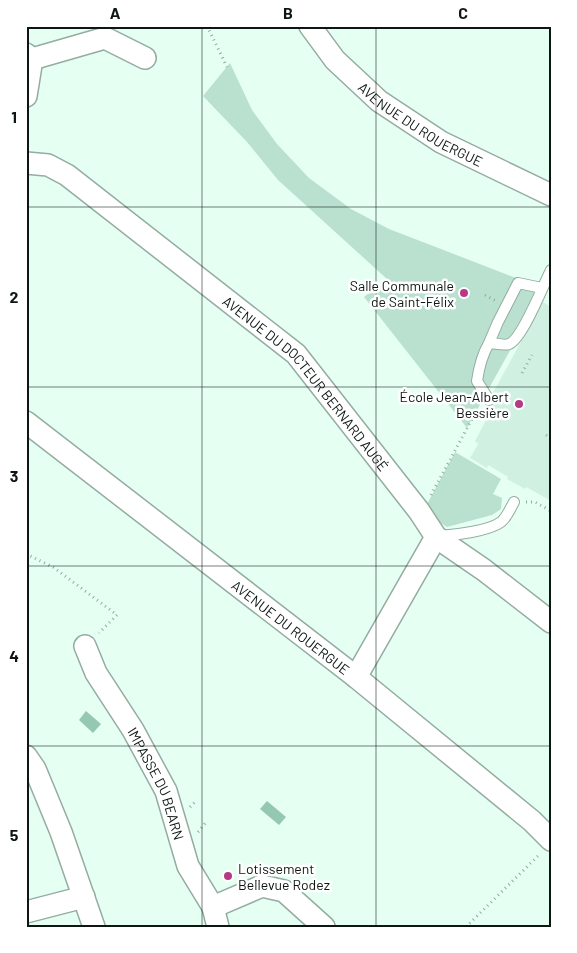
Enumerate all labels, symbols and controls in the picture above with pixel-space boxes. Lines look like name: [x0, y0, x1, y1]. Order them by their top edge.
text: A: [110, 3, 121, 22]
text: B: [283, 3, 293, 22]
text: C: [458, 3, 468, 22]
street label: AVENUE DU ROUERGUE: [355, 78, 486, 169]
text: 1: [11, 107, 17, 126]
place label: Salle Communale de Saint-Félix: [350, 277, 454, 310]
text: 2: [10, 287, 19, 306]
marker: Salle Communale de Saint-Félix: [458, 287, 470, 299]
street label: AVENUE DU DOCTEUR BERNARD AUGÉ: [220, 292, 392, 474]
place label: École Jean-Albert Bessière: [399, 388, 509, 421]
marker: École Jean-Albert Bessière: [513, 398, 525, 410]
text: 3: [10, 466, 18, 485]
street label: AVENUE DU ROUERGUE: [229, 576, 353, 678]
text: 4: [9, 646, 19, 665]
street label: IMPASSE DU BEARN: [125, 724, 188, 842]
text: 5: [10, 825, 19, 844]
place label: Lotissement Bellevue Rodez: [238, 860, 330, 893]
marker: Lotissement Bellevue Rodez: [222, 870, 234, 882]

